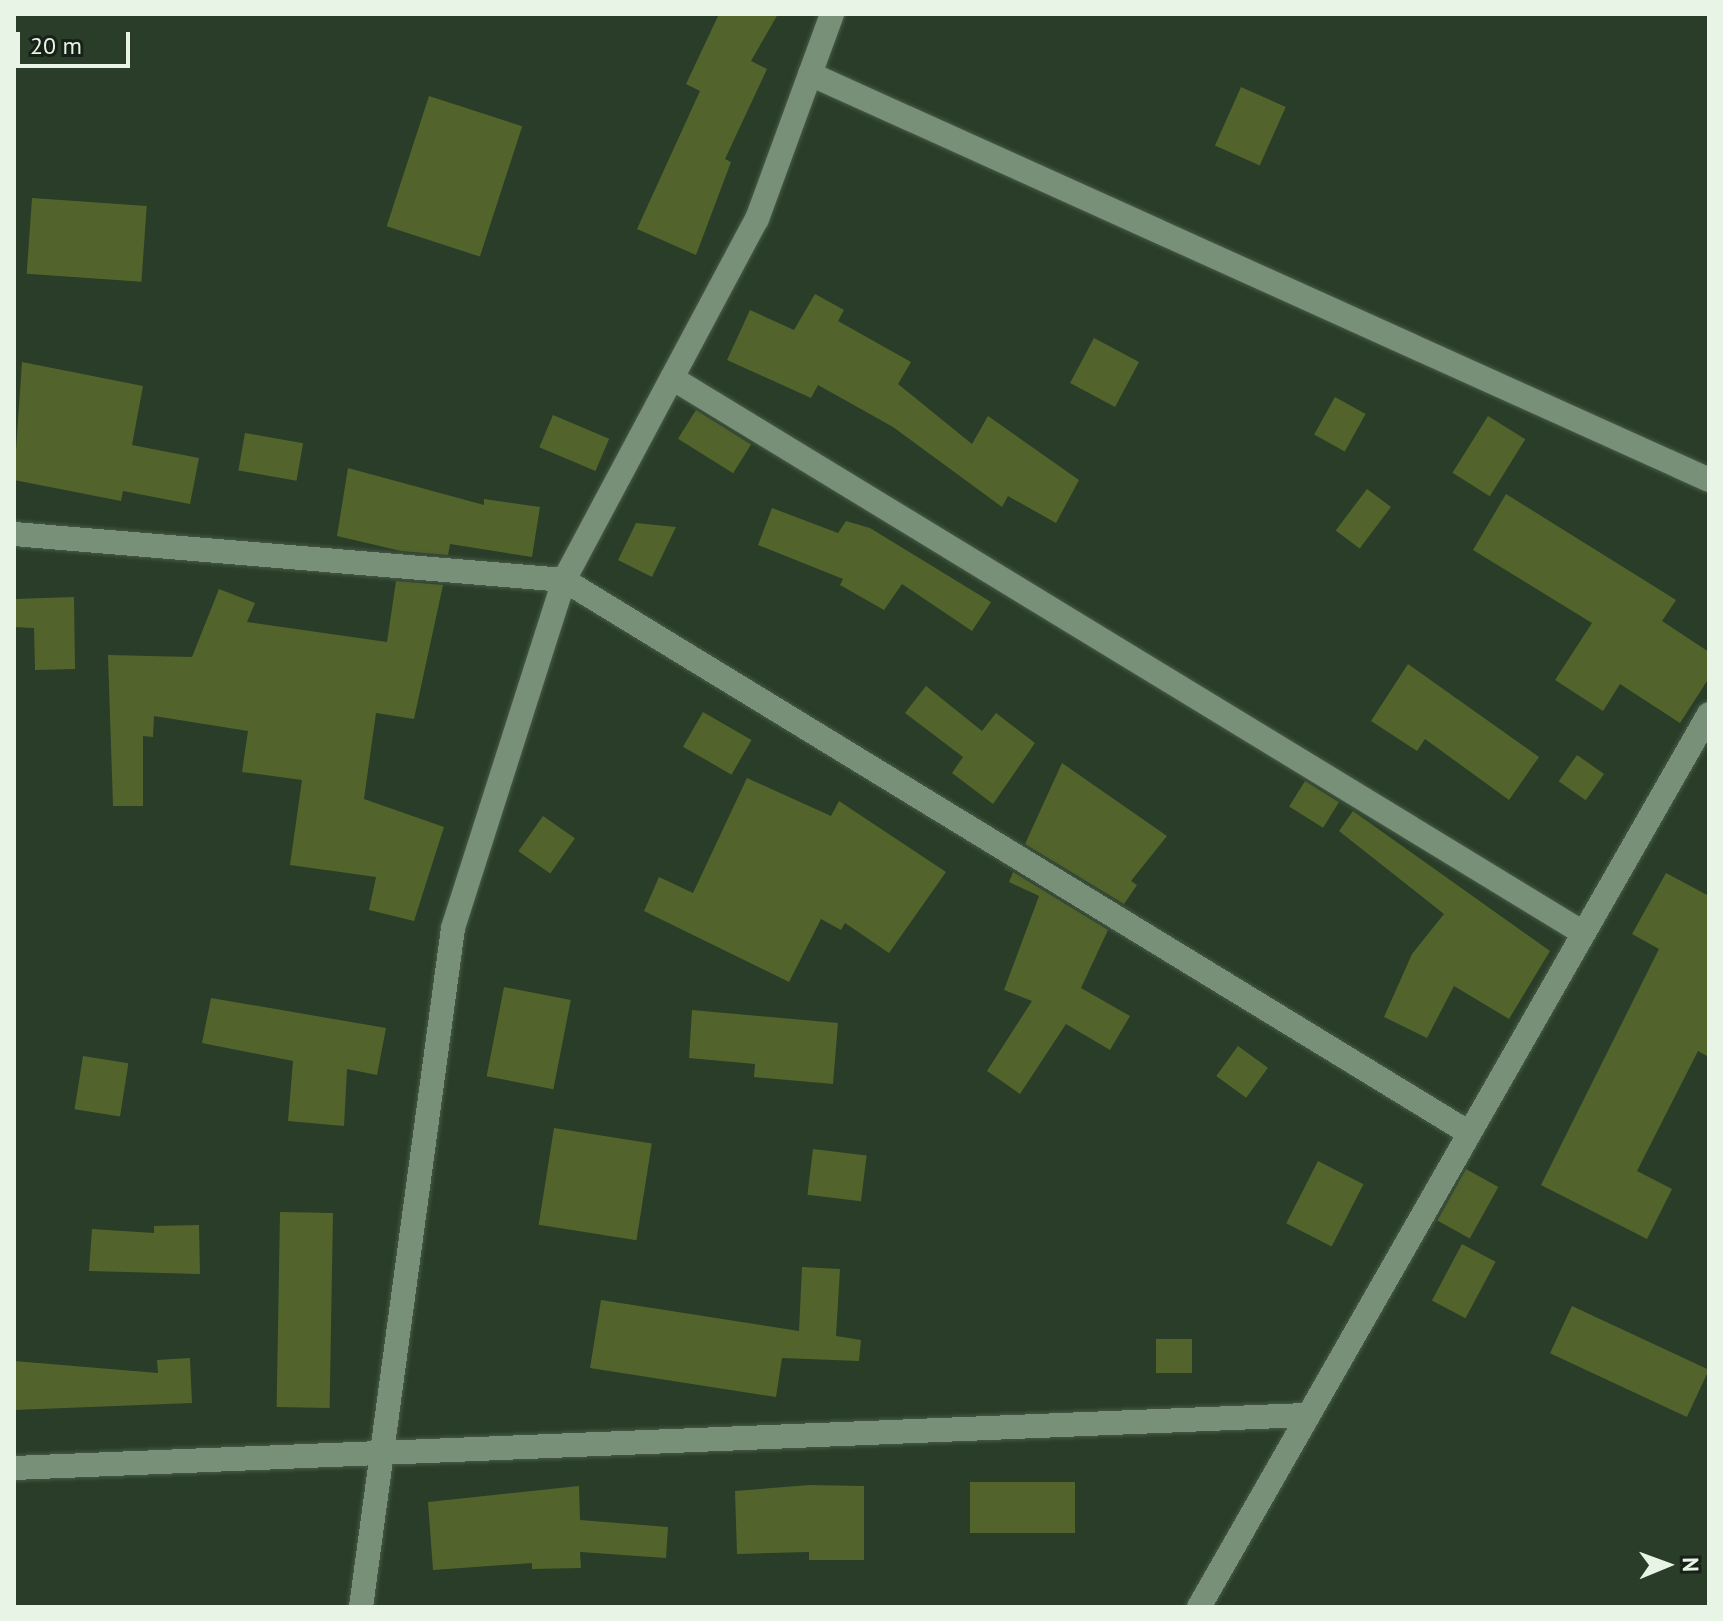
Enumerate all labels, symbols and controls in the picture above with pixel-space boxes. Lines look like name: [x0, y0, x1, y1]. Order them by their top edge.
scale bar: [20, 16, 134, 66]
text: 20 m: [30, 30, 82, 61]
north arrow: [1627, 1525, 1707, 1605]
text: N: [1677, 1557, 1705, 1572]

